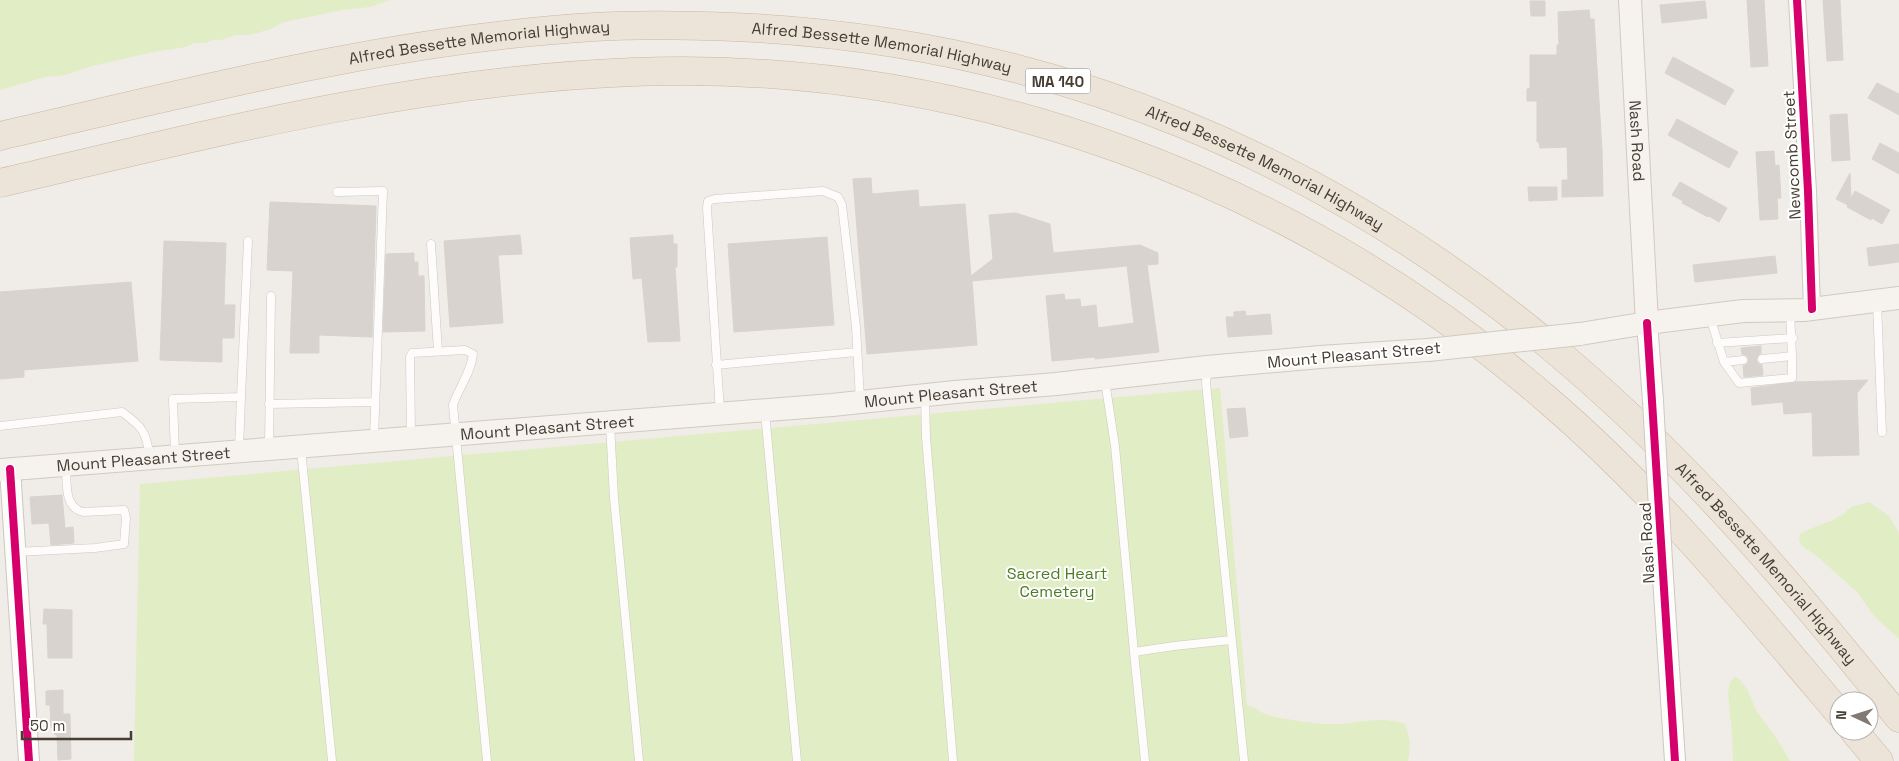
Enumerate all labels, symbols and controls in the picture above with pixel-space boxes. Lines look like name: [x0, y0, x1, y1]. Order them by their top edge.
street label: Alfred Bessette Memorial Highway: [347, 16, 611, 69]
street label: Alfred Bessette Memorial Highway: [751, 17, 1014, 78]
road number: MA 140: [1026, 68, 1090, 94]
street label: Newcomb Street: [1778, 90, 1806, 220]
street label: Alfred Bessette Memorial Highway: [1143, 100, 1388, 235]
street label: Nash Road: [1625, 100, 1650, 182]
street label: Mount Pleasant Street: [1266, 337, 1442, 373]
street label: Mount Pleasant Street: [863, 375, 1039, 412]
street label: Mount Pleasant Street: [460, 410, 635, 445]
street label: Mount Pleasant Street: [56, 442, 231, 476]
street label: Alfred Bessette Memorial Highway: [1671, 457, 1862, 669]
street label: Nash Road: [1634, 502, 1660, 584]
park label: Sacred Heart Cemetery: [1007, 563, 1107, 602]
north arrow: [1829, 691, 1879, 741]
scale bar: [22, 708, 131, 740]
text: N: [1832, 710, 1850, 720]
text: 50 m: [30, 716, 65, 735]

